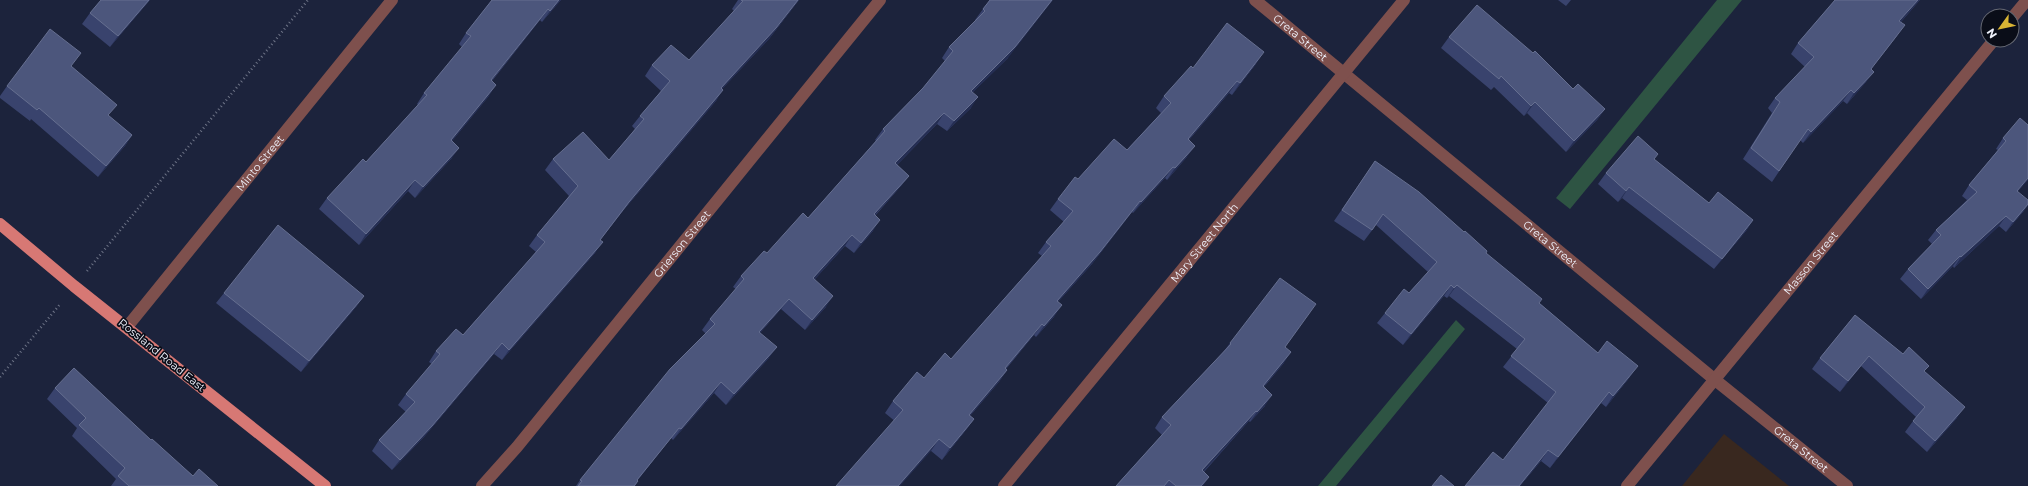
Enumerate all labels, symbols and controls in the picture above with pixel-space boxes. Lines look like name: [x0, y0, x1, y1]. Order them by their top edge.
north arrow: [1980, 8, 2020, 48]
street label: Greta Street: [1270, 11, 1331, 64]
text: N: [1983, 26, 2000, 41]
street label: Minto Street: [233, 132, 287, 194]
street label: Mary Street North: [1167, 200, 1241, 285]
street label: Grierson Street: [650, 207, 714, 280]
street label: Greta Street: [1520, 217, 1581, 271]
street label: Masson Street: [1780, 228, 1841, 298]
street label: Rossland Road East: [116, 316, 209, 395]
street label: Greta Street: [1771, 423, 1832, 476]

